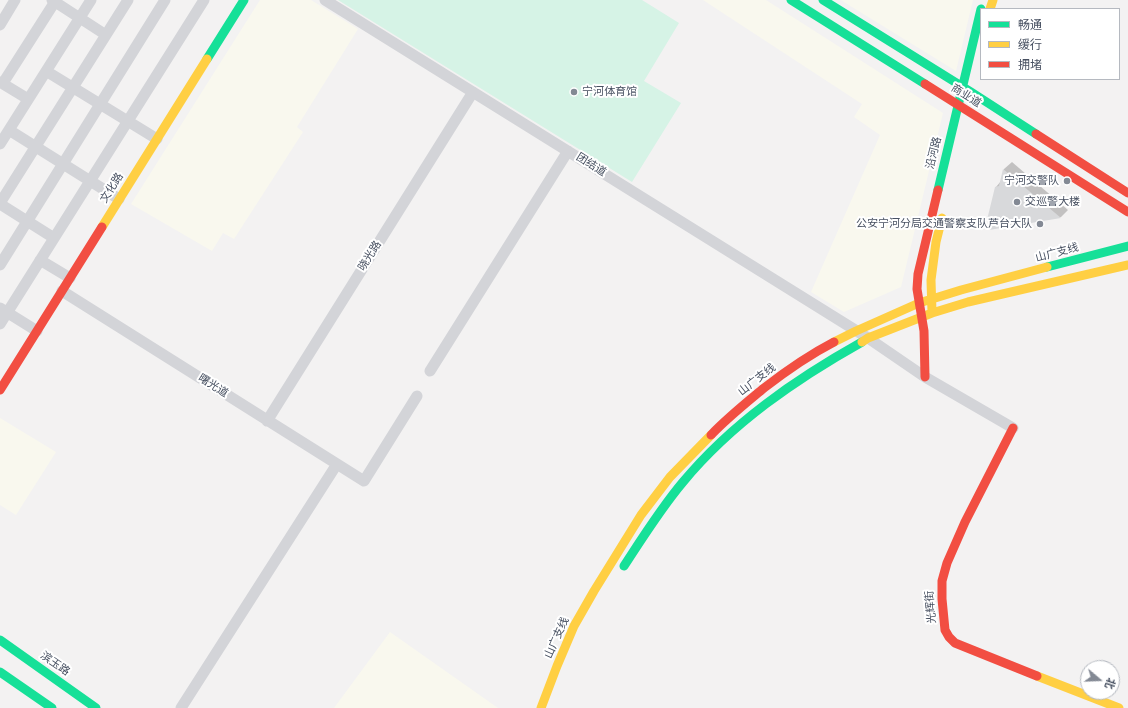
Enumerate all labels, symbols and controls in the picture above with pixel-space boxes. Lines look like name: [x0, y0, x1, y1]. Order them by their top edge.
legend: [980, 8, 1120, 80]
text: 畅通: [1018, 17, 1042, 33]
text: 缓行: [1018, 37, 1042, 53]
text: 拥堵: [1018, 57, 1042, 73]
street label: 商业道: [949, 82, 983, 110]
place label: 宁河体育馆: [582, 85, 637, 99]
marker: 宁河体育馆: [569, 87, 579, 97]
street label: 沿河路: [924, 135, 944, 171]
street label: 团结道: [574, 151, 608, 179]
street label: 文化路: [98, 171, 126, 205]
place label: 宁河交警队: [1004, 174, 1059, 188]
marker: 宁河交警队: [1062, 176, 1072, 186]
place label: 交巡警大楼: [1025, 195, 1080, 209]
marker: 交巡警大楼: [1012, 197, 1022, 207]
place label: 公安宁河分局交通警察支队芦台大队: [856, 217, 1032, 231]
marker: 公安宁河分局交通警察支队芦台大队: [1035, 219, 1045, 229]
street label: 晓光路: [356, 239, 384, 273]
street label: 山广支线: [1034, 241, 1080, 265]
street label: 山广支线: [736, 361, 778, 399]
street label: 曙光道: [196, 372, 230, 400]
street label: 光辉街: [923, 590, 939, 624]
street label: 山广支线: [542, 615, 572, 661]
street label: 滨玉路: [38, 649, 72, 679]
north arrow: [1080, 660, 1120, 700]
text: 北: [1102, 676, 1119, 691]

